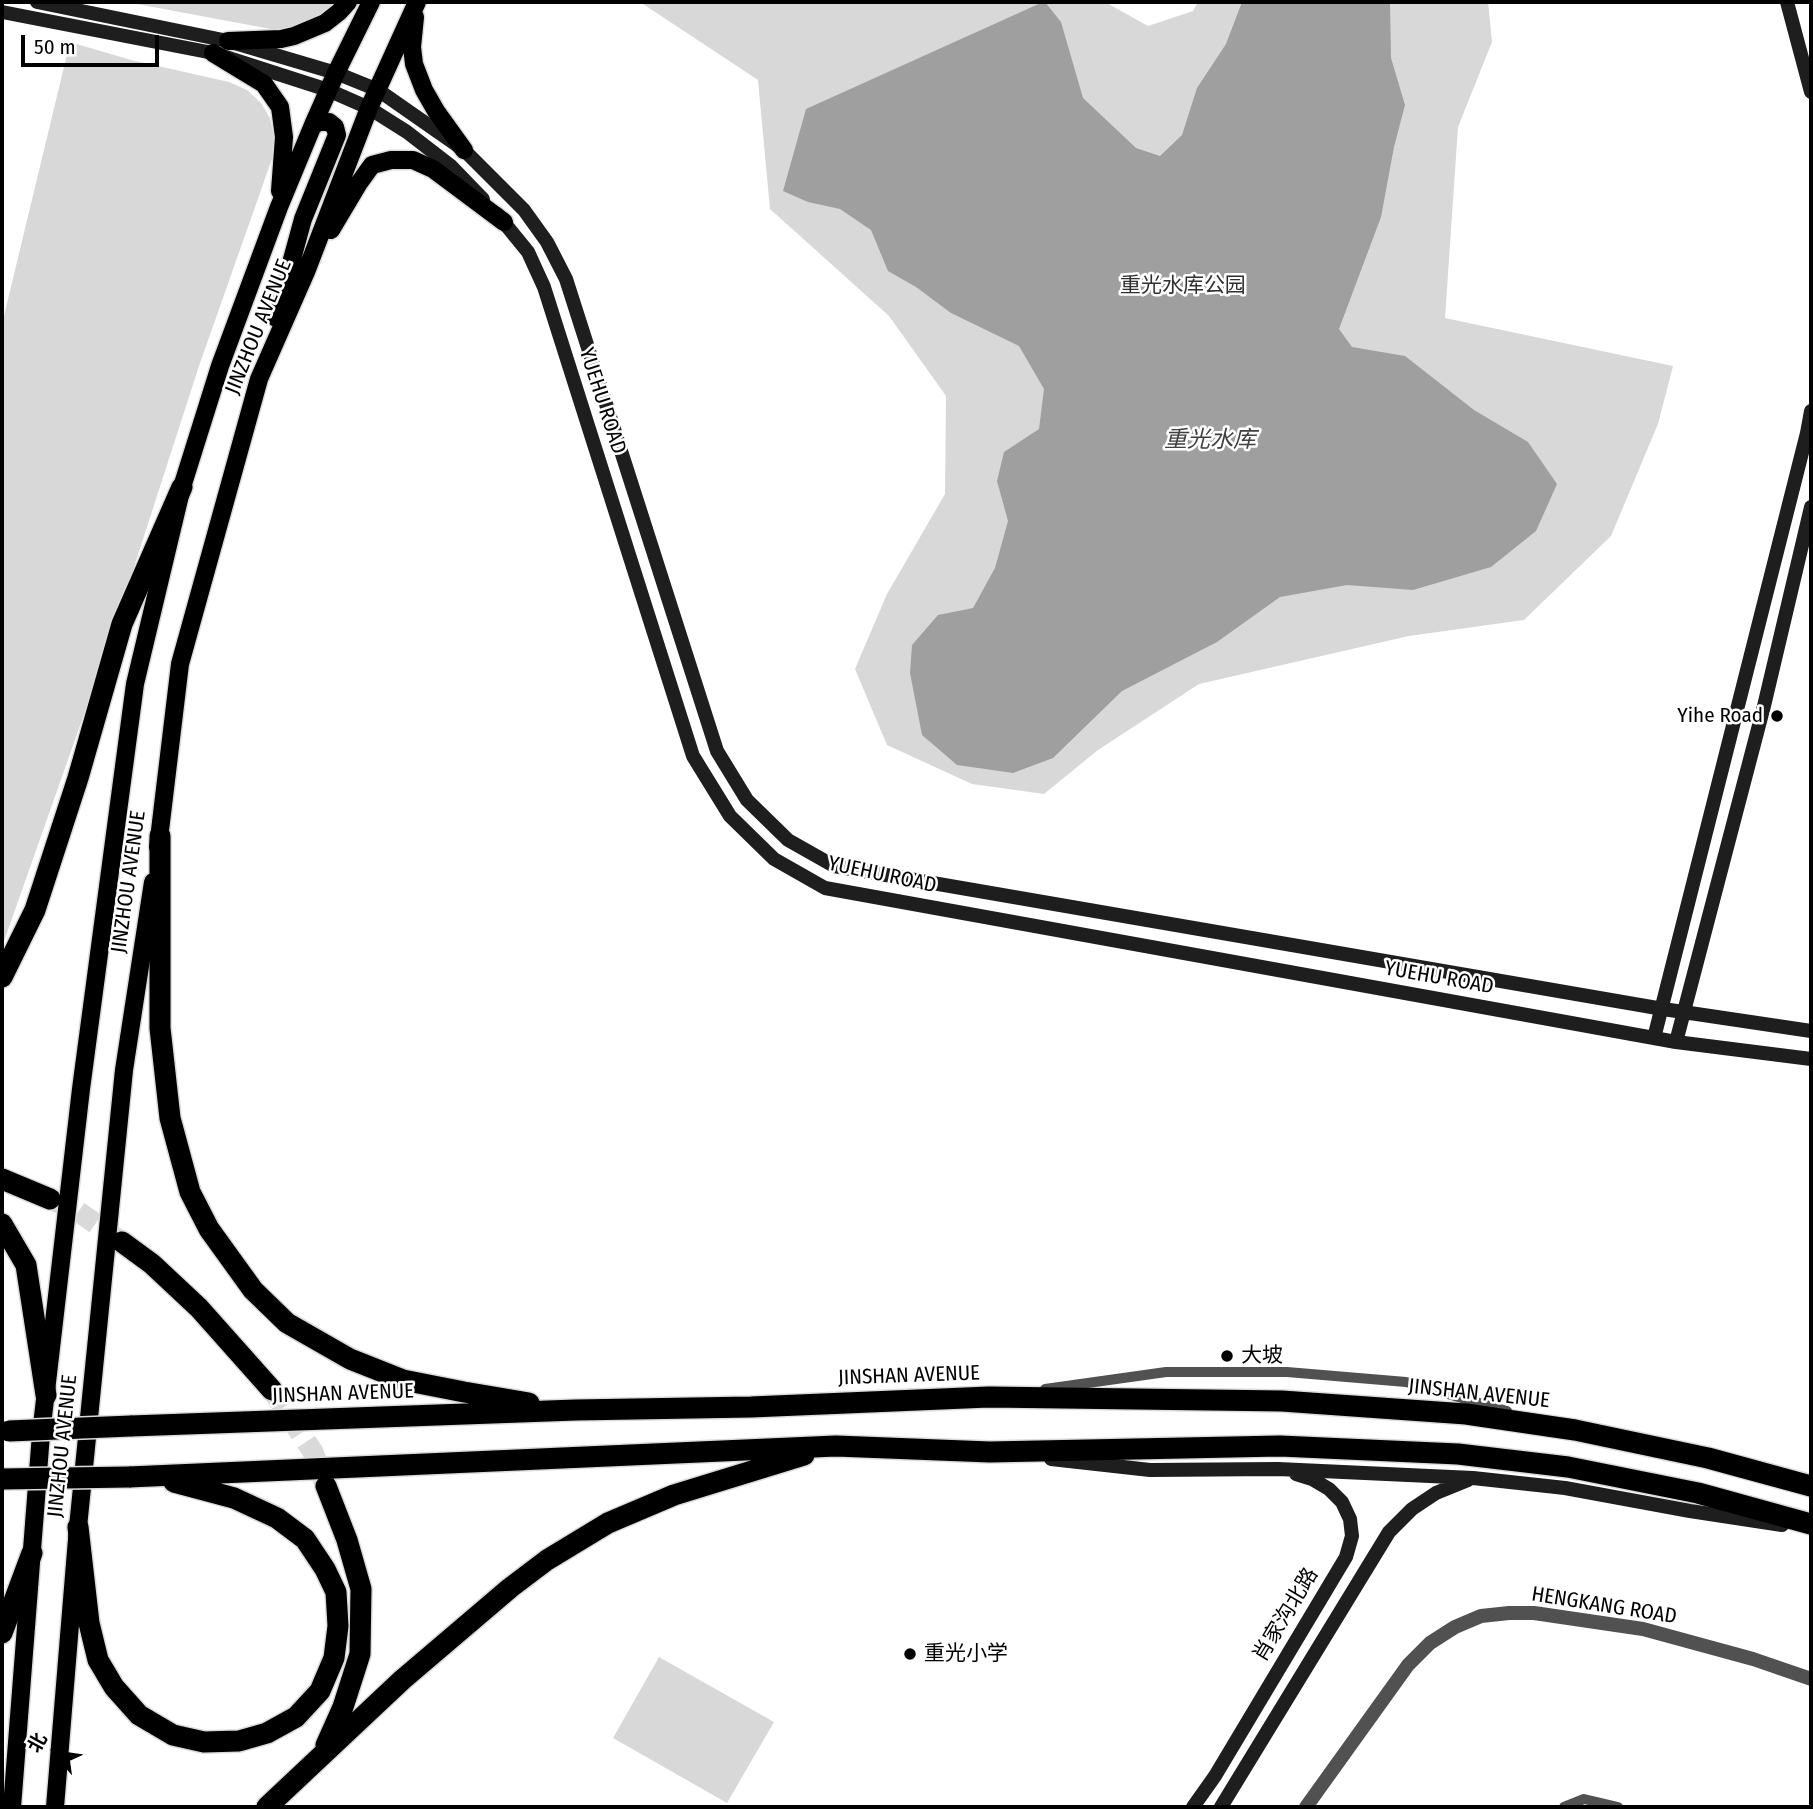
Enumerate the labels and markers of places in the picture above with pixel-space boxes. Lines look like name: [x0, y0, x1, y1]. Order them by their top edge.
place label: Yihe Road: [1677, 703, 1763, 729]
marker: Yihe Road: [1769, 708, 1785, 724]
place label: 大坡: [1241, 1343, 1283, 1369]
marker: 大坡: [1219, 1348, 1235, 1364]
place label: 重光小学: [924, 1641, 1008, 1667]
marker: 重光小学: [902, 1646, 918, 1662]

